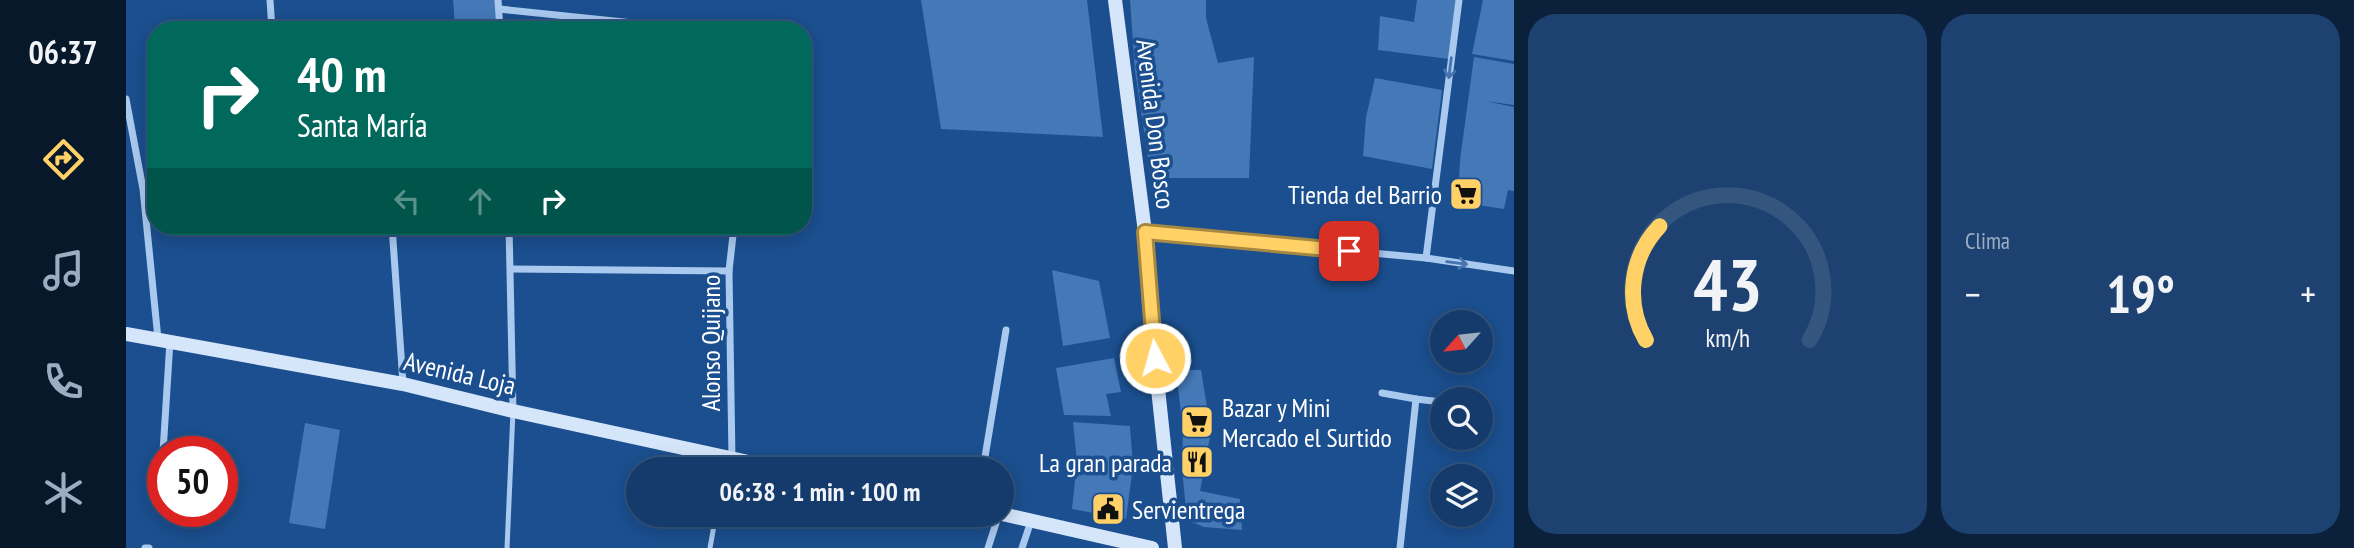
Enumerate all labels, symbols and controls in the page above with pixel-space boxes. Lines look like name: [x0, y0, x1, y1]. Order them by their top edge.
text: 06:37: [28, 31, 98, 73]
street label: Avenida Don Bosco: [1129, 37, 1183, 211]
text: 40 m: [297, 42, 386, 106]
icon: right: [182, 49, 273, 140]
one-way arrow: [1444, 56, 1457, 79]
text: Santa María: [297, 104, 428, 146]
icon: directions: [39, 135, 88, 184]
supermarket icon: Tienda del Barrio: [1447, 175, 1485, 213]
place label: Tienda del Barrio: [1288, 178, 1442, 211]
icon: left: [388, 182, 426, 220]
icon: ahead: [461, 182, 499, 220]
icon: right: [534, 182, 572, 220]
pin: [1319, 221, 1379, 281]
text: Clima: [1965, 226, 2010, 255]
icon: arrive: [1330, 232, 1368, 270]
text: 43: [1693, 236, 1762, 330]
icon: music: [39, 246, 88, 295]
one-way arrow: [1445, 256, 1468, 269]
text: 19°: [2106, 260, 2175, 327]
text: −: [1965, 269, 1981, 318]
text: +: [2300, 269, 2316, 318]
street label: Alonso Quijano: [694, 275, 727, 411]
north arrow: [1430, 310, 1493, 373]
map controls: [1430, 310, 1493, 527]
position arrow: [1118, 321, 1192, 395]
text: km/h: [1705, 322, 1750, 354]
street label: Avenida Loja: [401, 344, 519, 402]
icon: phone: [39, 357, 88, 406]
button: search: [1430, 387, 1493, 450]
place label: Bazar y Mini Mercado el Surtido: [1222, 391, 1392, 454]
supermarket icon: Bazar y Mini Mercado el Surtido: [1178, 403, 1216, 441]
speed limit sign: 50: [147, 436, 238, 527]
restaurant icon: La gran parada: [1178, 443, 1216, 481]
place label: La gran parada: [1039, 446, 1172, 479]
button: layers: [1430, 464, 1493, 527]
icon: climate: [39, 468, 88, 517]
text: 06:38 · 1 min · 100 m: [720, 475, 920, 508]
public building icon: Servientrega: [1089, 490, 1127, 528]
place label: Servientrega: [1132, 493, 1245, 526]

